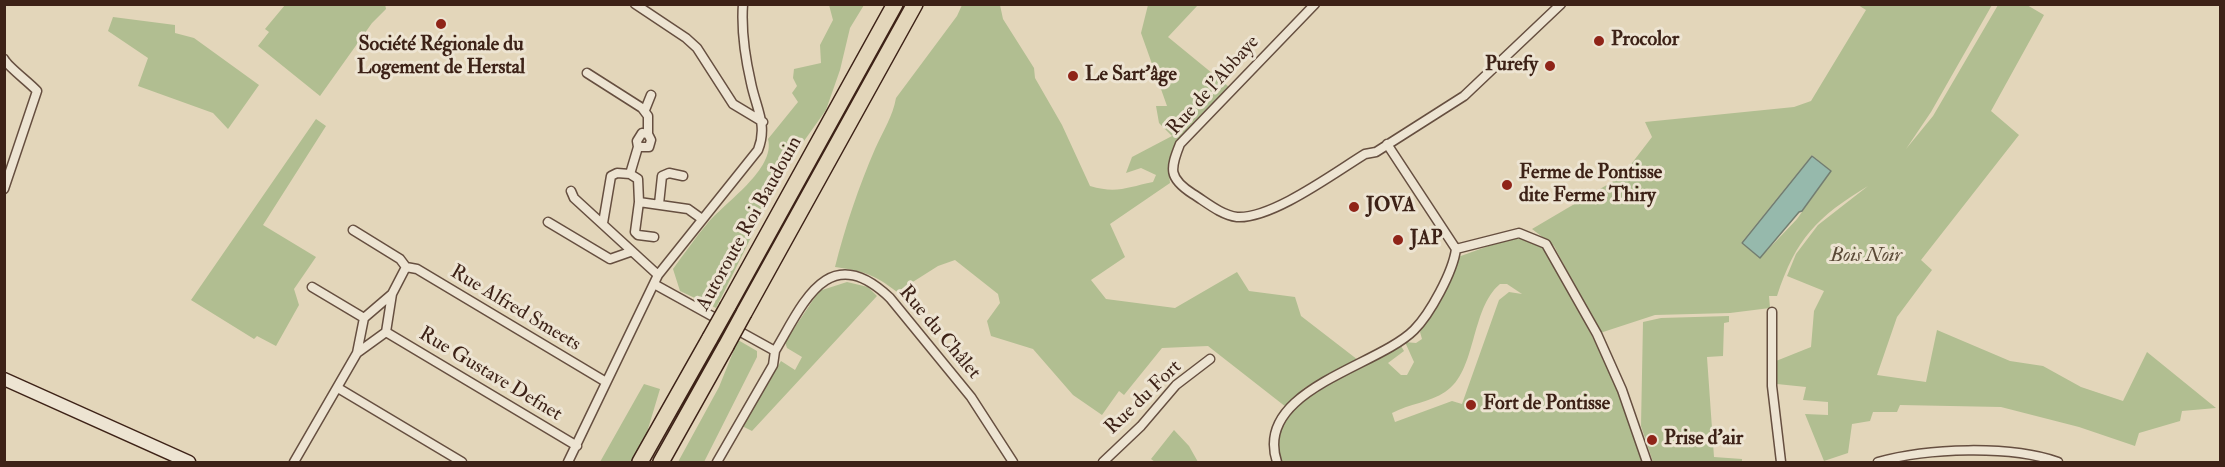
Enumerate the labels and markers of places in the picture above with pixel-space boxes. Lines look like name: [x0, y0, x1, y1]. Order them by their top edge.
marker: Société Régionale du Logement de Herstal: [434, 17, 448, 31]
place label: Procolor: [1611, 29, 1679, 53]
place label: Société Régionale du Logement de Herstal: [357, 34, 525, 81]
marker: Procolor: [1592, 34, 1606, 48]
place label: Purefy: [1485, 54, 1538, 78]
marker: Purefy: [1543, 59, 1557, 73]
place label: Le Sart'âge: [1085, 64, 1177, 88]
marker: Le Sart'âge: [1066, 69, 1080, 83]
place label: Ferme de Pontisse dite Ferme Thiry: [1519, 162, 1662, 209]
marker: Ferme de Pontisse dite Ferme Thiry: [1500, 178, 1514, 192]
place label: JOVA: [1366, 195, 1415, 219]
marker: JOVA: [1347, 200, 1361, 214]
place label: JAP: [1410, 228, 1442, 252]
marker: JAP: [1391, 233, 1405, 247]
place label: Fort de Pontisse: [1483, 393, 1610, 417]
marker: Fort de Pontisse: [1464, 398, 1478, 412]
place label: Prise d'air: [1664, 428, 1743, 452]
marker: Prise d'air: [1645, 433, 1659, 447]

